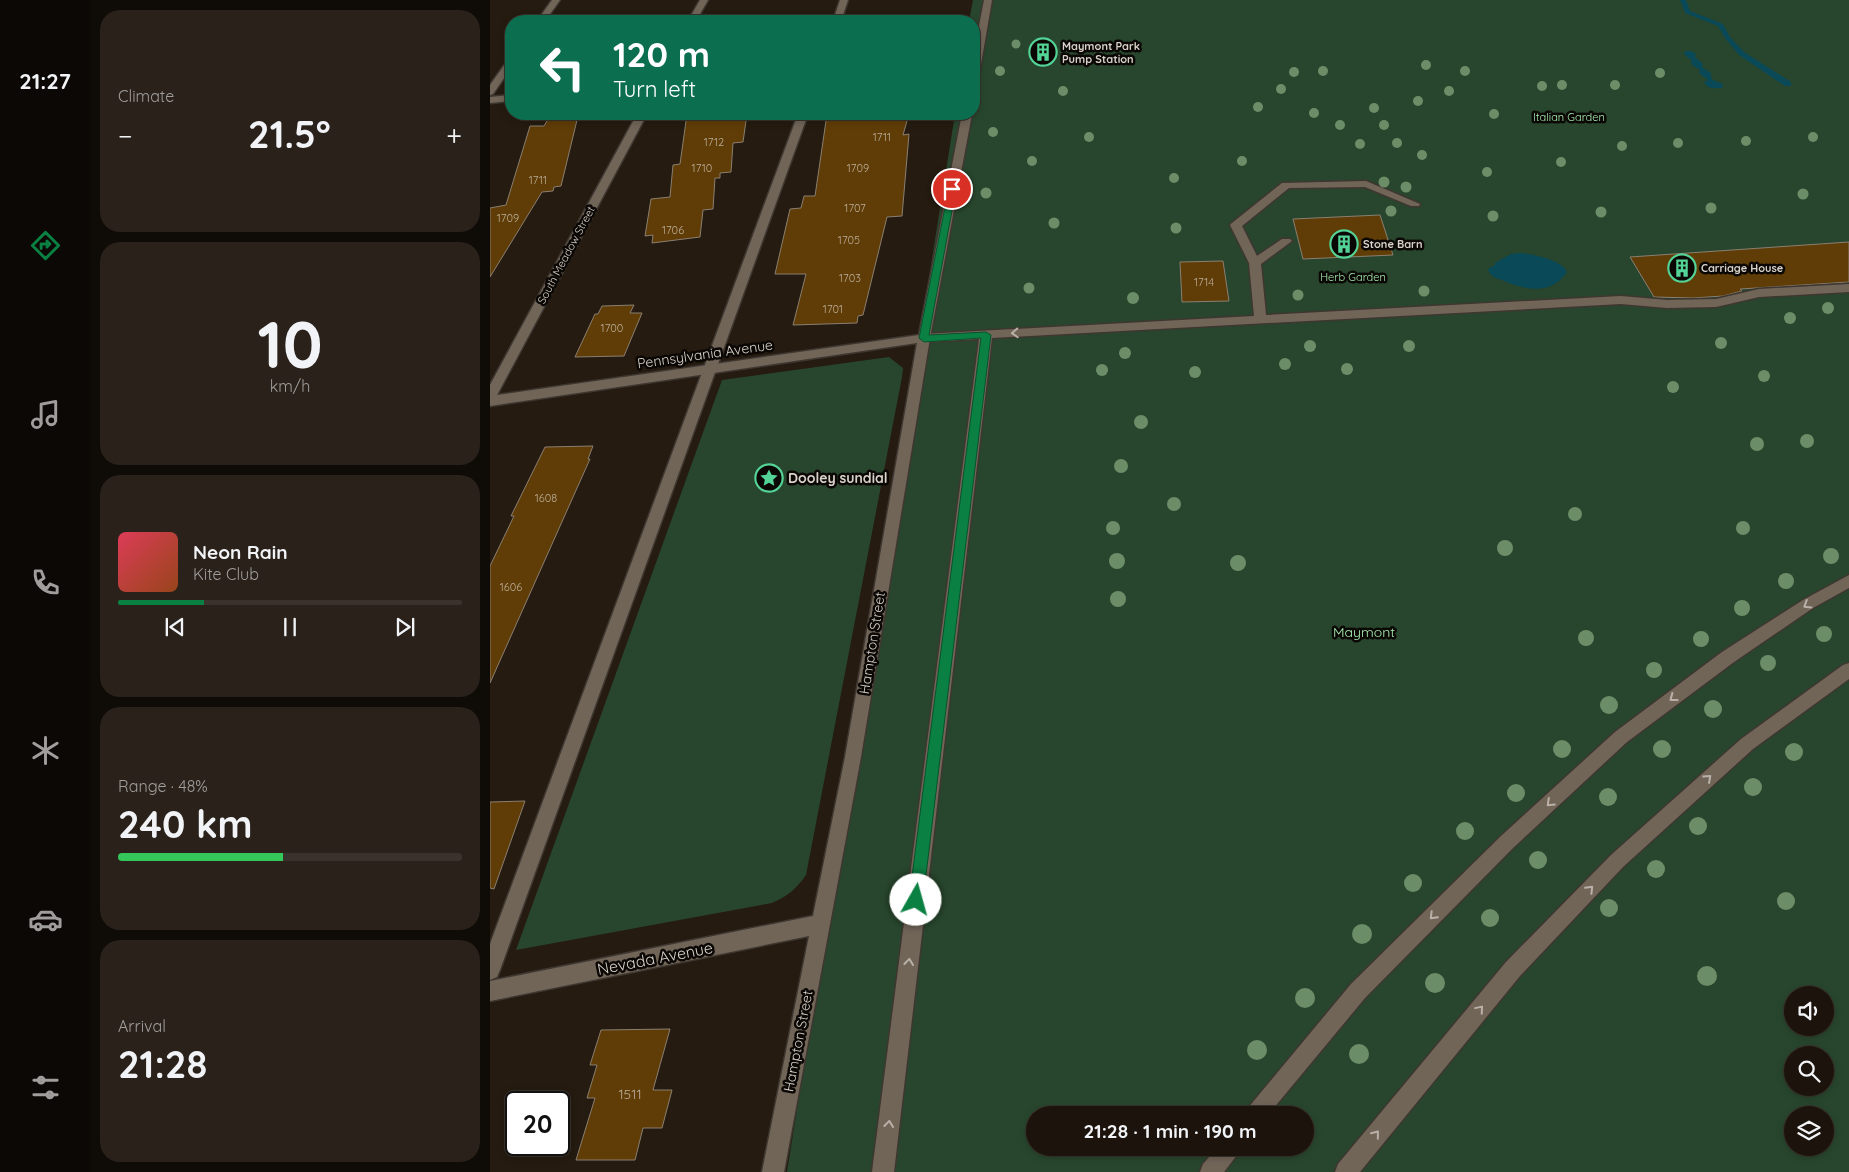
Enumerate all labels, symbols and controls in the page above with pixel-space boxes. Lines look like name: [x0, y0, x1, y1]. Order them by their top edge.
text: 120 m: [613, 32, 710, 76]
icon: left: [530, 35, 595, 100]
building icon: Maymont Park Pump Station: [1028, 37, 1058, 67]
place label: Maymont Park Pump Station: [1062, 39, 1140, 66]
text: 21:27: [19, 67, 71, 95]
text: Turn left: [613, 75, 696, 103]
text: Climate: [118, 86, 174, 106]
text: 21.5°: [248, 110, 331, 158]
park label: Italian Garden: [1533, 110, 1605, 124]
text: −: [118, 118, 133, 153]
text: +: [446, 118, 462, 153]
house number: 1711: [873, 130, 891, 144]
house number: 1712: [704, 135, 724, 149]
house number: 1710: [692, 161, 712, 175]
house number: 1709: [847, 161, 869, 175]
pin: [931, 168, 973, 210]
house number: 1711: [529, 173, 547, 187]
icon: arrive: [938, 175, 966, 203]
house number: 1707: [844, 201, 866, 215]
street label: South Meadow Street: [534, 203, 598, 306]
house number: 1709: [497, 211, 519, 225]
house number: 1706: [662, 223, 684, 237]
icon: directions: [28, 228, 63, 263]
building icon: Stone Barn: [1329, 229, 1359, 259]
house number: 1705: [838, 233, 860, 247]
place label: Stone Barn: [1363, 237, 1422, 251]
building icon: Carriage House: [1667, 253, 1697, 283]
place label: Carriage House: [1701, 261, 1784, 275]
park label: Herb Garden: [1320, 270, 1386, 284]
house number: 1703: [839, 271, 861, 285]
house number: 1714: [1194, 275, 1214, 289]
house number: 1701: [823, 302, 843, 316]
text: 10: [257, 303, 323, 384]
house number: 1700: [601, 321, 623, 335]
one-way arrow: [1011, 328, 1019, 339]
street label: Pennsylvania Avenue: [636, 336, 774, 372]
text: km/h: [270, 376, 310, 396]
icon: music: [28, 397, 63, 432]
place icon: Dooley sundial: [754, 463, 784, 493]
place label: Dooley sundial: [788, 469, 888, 487]
house number: 1608: [535, 491, 557, 505]
text: Neon Rain: [193, 540, 288, 564]
text: Kite Club: [193, 564, 259, 584]
icon: phone: [28, 565, 63, 600]
house number: 1606: [500, 580, 522, 594]
street label: Hampton Street: [855, 590, 889, 695]
one-way arrow: [1803, 599, 1812, 608]
icon: previous: [161, 613, 189, 641]
icon: pause: [276, 613, 304, 641]
icon: next: [391, 613, 419, 641]
park label: Maymont: [1333, 623, 1395, 641]
one-way arrow: [1669, 692, 1679, 701]
icon: climate: [28, 733, 63, 768]
one-way arrow: [1703, 775, 1712, 784]
text: Range · 48%: [118, 776, 208, 796]
one-way arrow: [1546, 797, 1555, 806]
text: 240 km: [118, 800, 253, 848]
position arrow: [889, 873, 941, 925]
one-way arrow: [1584, 886, 1593, 895]
icon: car: [28, 902, 63, 937]
one-way arrow: [1430, 910, 1439, 919]
street label: Nevada Avenue: [596, 937, 714, 979]
one-way arrow: [903, 958, 913, 967]
map controls: [1784, 986, 1834, 1156]
button: sound: [1784, 986, 1834, 1036]
street label: Hampton Street: [779, 988, 817, 1093]
one-way arrow: [1474, 1006, 1482, 1015]
text: Arrival: [118, 1016, 166, 1036]
text: 21:28: [118, 1040, 207, 1088]
button: search: [1784, 1046, 1834, 1096]
icon: filters: [28, 1070, 63, 1105]
house number: 1511: [618, 1085, 642, 1103]
speed limit sign: 20: [505, 1091, 570, 1156]
button: layers: [1784, 1106, 1834, 1156]
one-way arrow: [883, 1119, 894, 1127]
text: 21:28 · 1 min · 190 m: [1083, 1119, 1257, 1143]
one-way arrow: [1371, 1131, 1379, 1140]

